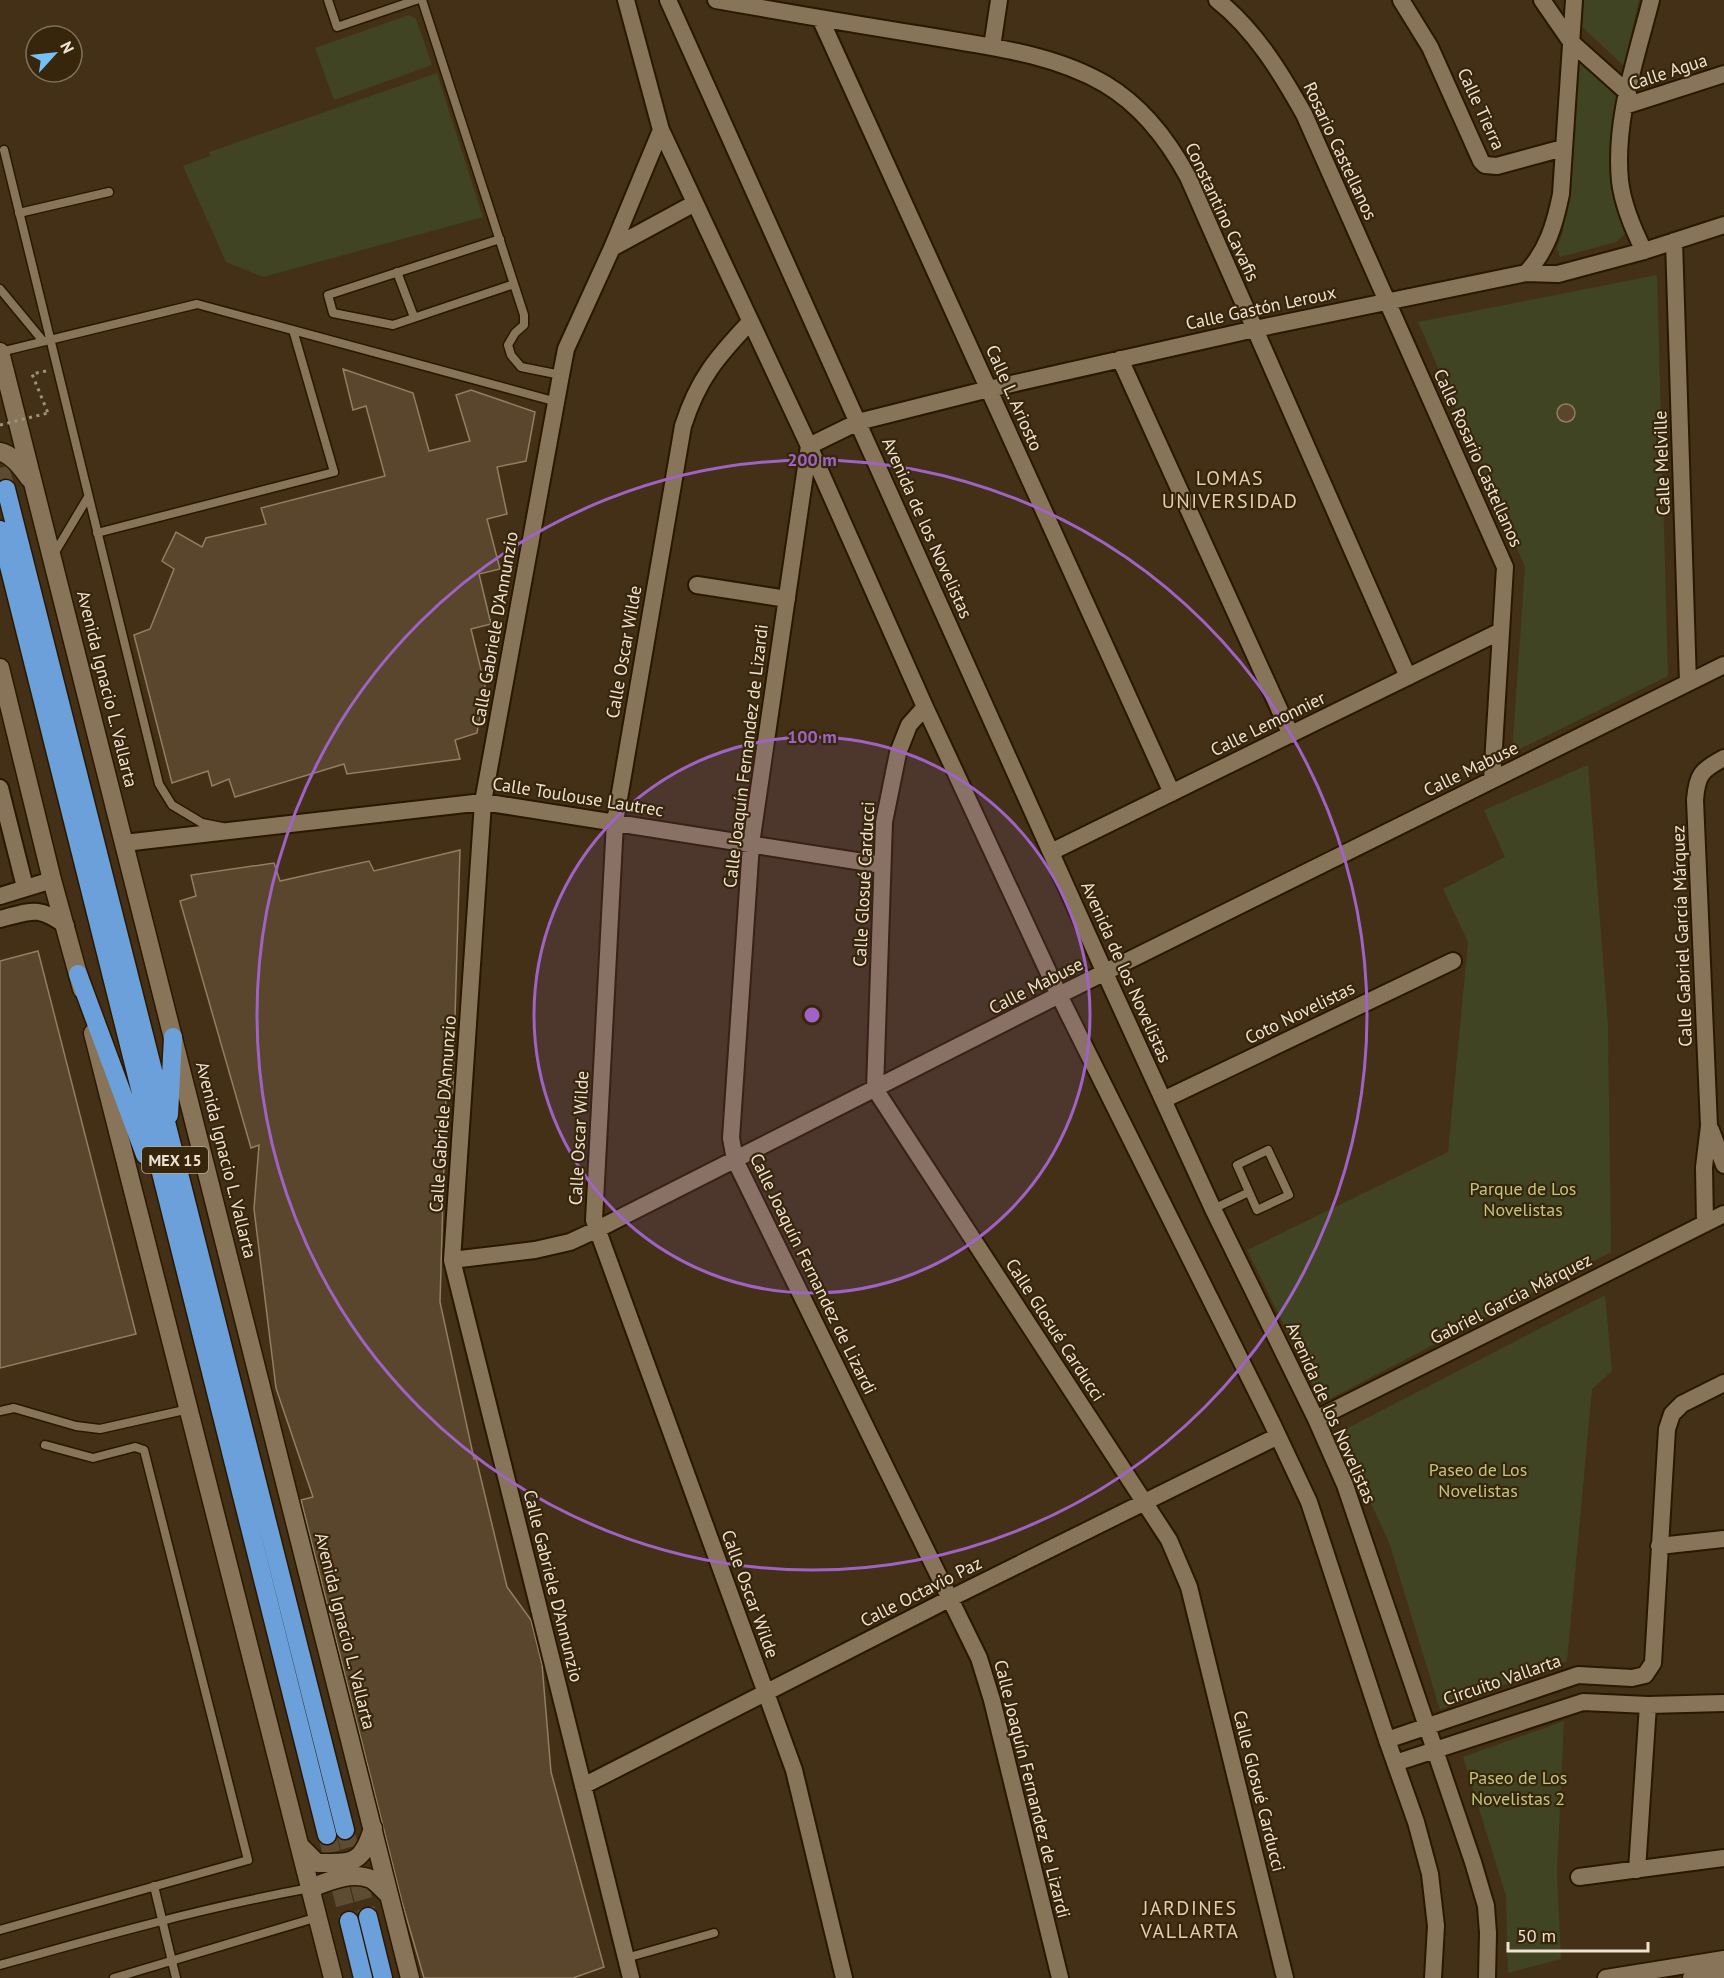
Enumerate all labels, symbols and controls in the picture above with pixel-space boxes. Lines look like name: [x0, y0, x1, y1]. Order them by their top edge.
north arrow: [24, 24, 84, 84]
text: N: [56, 38, 79, 56]
street label: Calle Agua: [1626, 48, 1710, 95]
street label: Calle Tierra: [1452, 64, 1510, 153]
street label: Rosario Castellanos: [1298, 78, 1382, 223]
street label: Constantino Cavafis: [1180, 139, 1265, 285]
street label: Calle Gastón Leroux: [1184, 280, 1338, 335]
street label: Calle L. Ariosto: [981, 341, 1048, 454]
street label: Calle Rosario Castellanos: [1429, 365, 1528, 551]
street label: Calle Melville: [1648, 410, 1675, 516]
street label: Avenida de los Novelistas: [877, 434, 978, 622]
text: 200 m: [787, 448, 837, 471]
district label: LOMAS UNIVERSIDAD: [1162, 465, 1298, 514]
street label: Calle Gabriele D'Annunzio: [466, 530, 523, 728]
street label: Calle Oscar Wilde: [600, 584, 647, 720]
street label: Avenida Ignacio L. Vallarta: [72, 588, 143, 790]
street label: Calle Joaquín Fernandez de Lizardi: [718, 623, 773, 889]
street label: Calle Lemonnier: [1207, 686, 1329, 761]
text: 100 m: [787, 725, 837, 748]
street label: Calle Mabuse: [1420, 736, 1522, 801]
street label: Calle Toulouse Lautrec: [491, 772, 665, 821]
street label: Calle Glosué Carducci: [848, 801, 879, 967]
street label: Calle Gabriel García Márquez: [1666, 825, 1697, 1047]
street label: Avenida de los Novelistas: [1076, 878, 1177, 1066]
street label: Calle Mabuse: [985, 952, 1087, 1019]
street label: Coto Novelistas: [1241, 976, 1358, 1049]
centre of rings: [802, 1005, 822, 1025]
street label: Calle Gabriele D'Annunzio: [424, 1015, 461, 1213]
street label: Avenida Ignacio L. Vallarta: [191, 1059, 262, 1261]
street label: Calle Oscar Wilde: [563, 1070, 594, 1206]
road number: MEX 15: [142, 1147, 208, 1173]
street label: Calle Joaquín Fernandez de Lizardi: [745, 1149, 882, 1398]
park label: Parque de Los Novelistas: [1470, 1177, 1576, 1221]
street label: Gabriel Garcia Márquez: [1426, 1248, 1595, 1349]
street label: Calle Glosué Carducci: [1001, 1254, 1110, 1405]
street label: Avenida de los Novelistas: [1281, 1319, 1382, 1507]
park label: Paseo de Los Novelistas: [1429, 1458, 1527, 1502]
street label: Calle Gabriele D'Annunzio: [518, 1487, 589, 1684]
street label: Calle Oscar Wilde: [717, 1527, 784, 1661]
street label: Avenida Ignacio L. Vallarta: [310, 1530, 381, 1732]
street label: Calle Octavio Paz: [856, 1551, 985, 1632]
street label: Circuito Vallarta: [1440, 1649, 1564, 1710]
street label: Calle Joaquín Fernandez de Lizardi: [989, 1657, 1076, 1920]
street label: Calle Glosué Carducci: [1228, 1708, 1291, 1874]
park label: Paseo de Los Novelistas 2: [1469, 1766, 1567, 1810]
district label: JARDINES VALLARTA: [1140, 1895, 1239, 1944]
scale bar: [1508, 1915, 1648, 1953]
text: 50 m: [1517, 1924, 1556, 1947]

